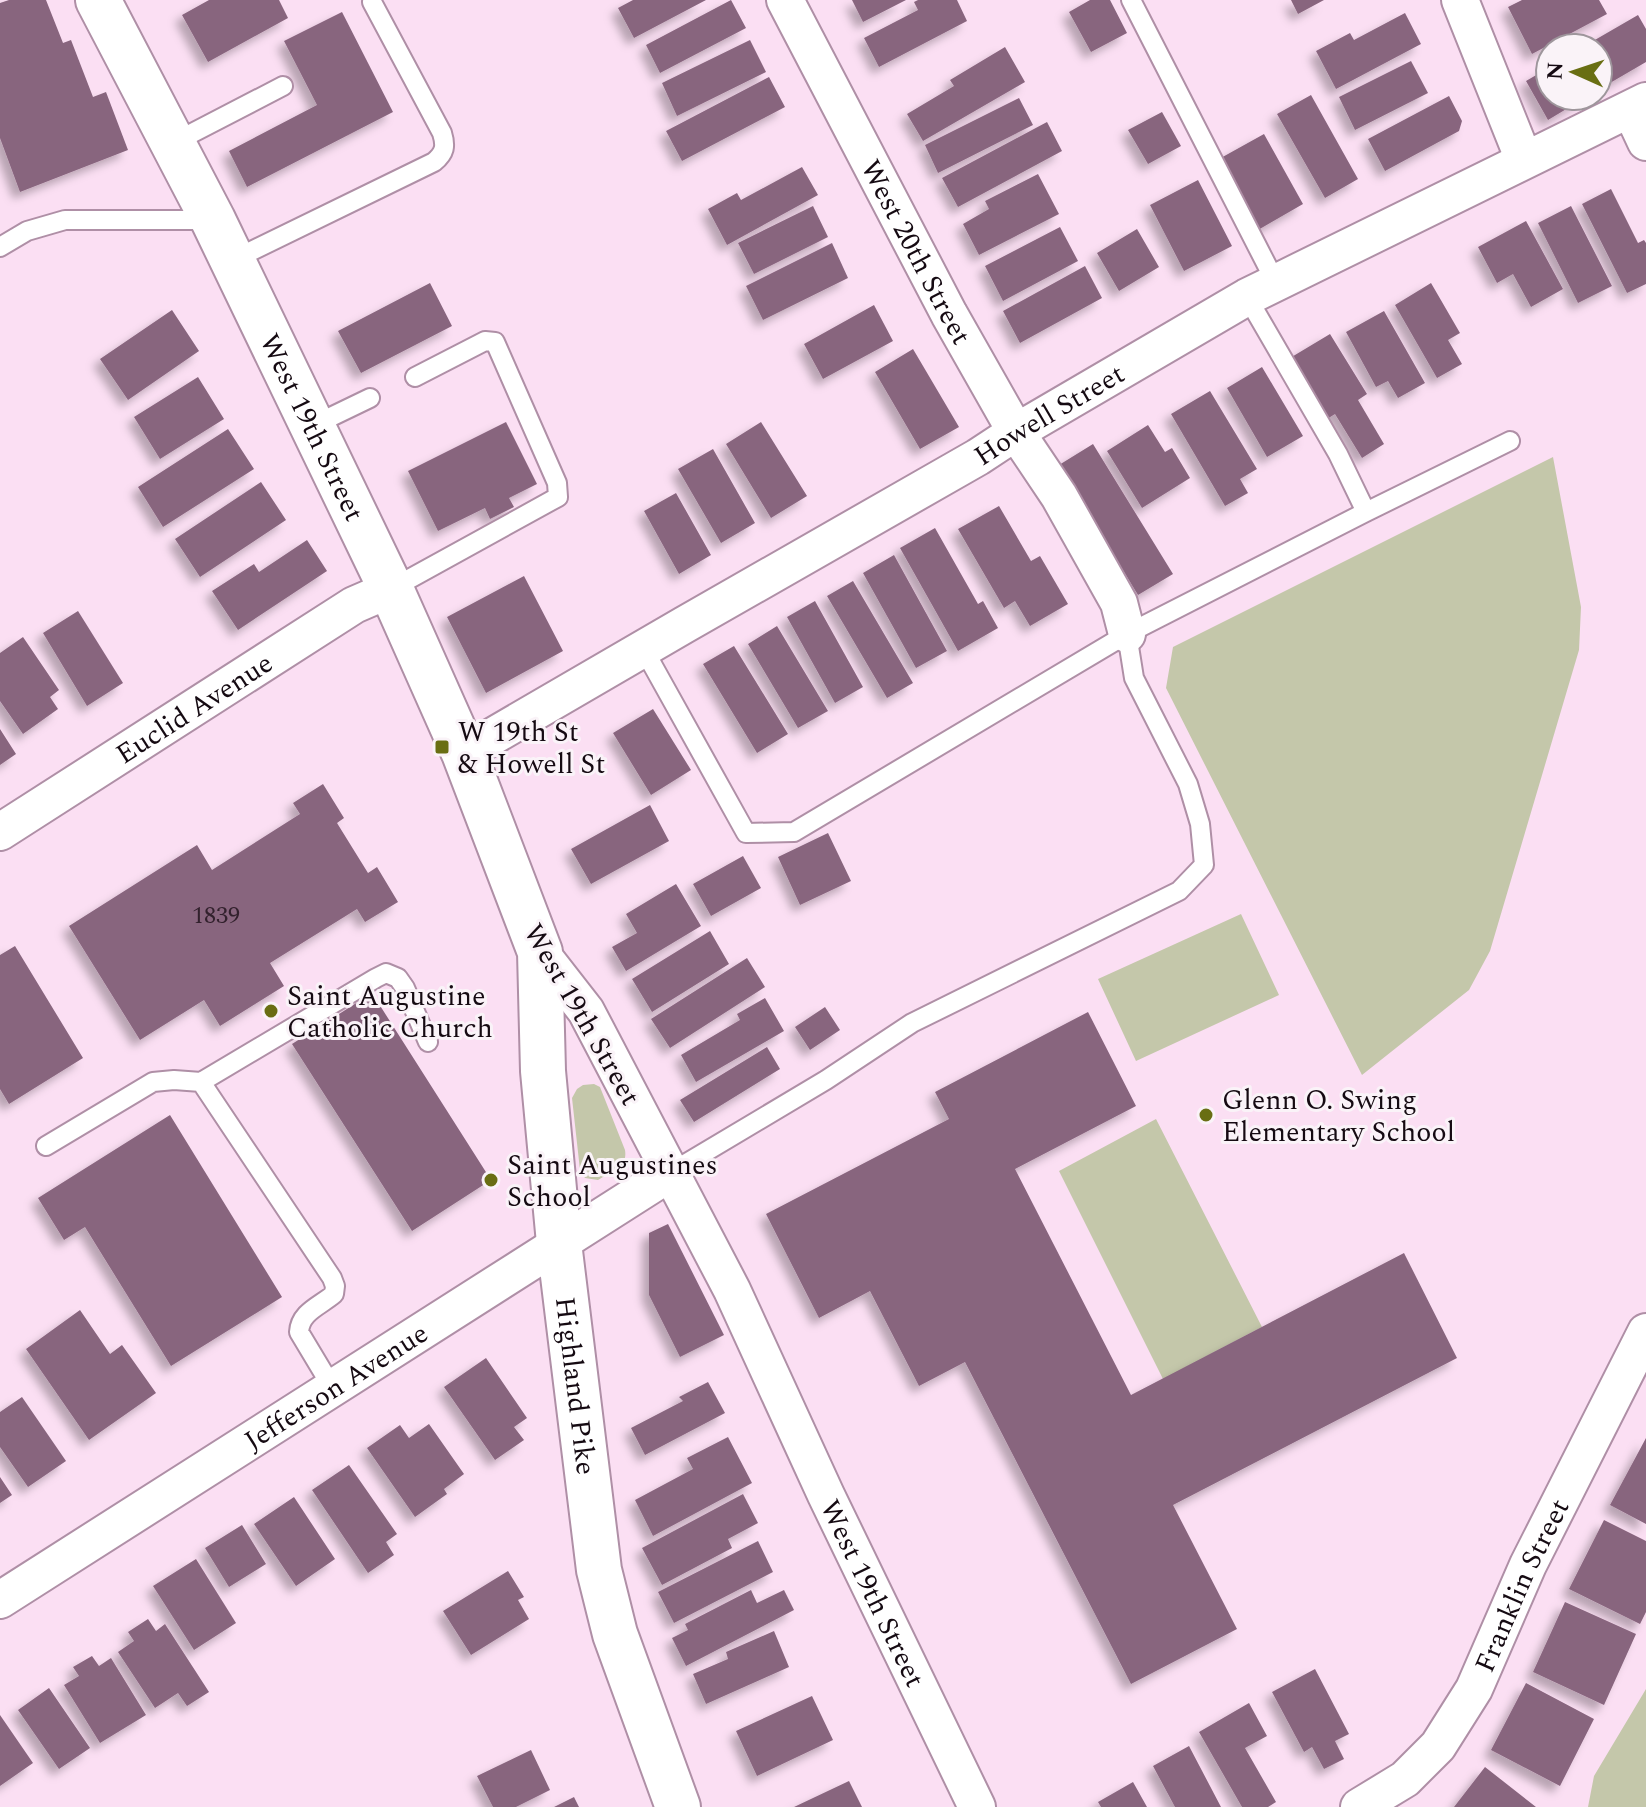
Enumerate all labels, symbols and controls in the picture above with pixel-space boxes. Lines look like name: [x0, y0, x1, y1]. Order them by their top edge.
north arrow: [1534, 32, 1614, 112]
text: N: [1539, 61, 1572, 81]
street label: West 20th Street: [849, 152, 982, 353]
street label: West 19th Street: [248, 326, 375, 529]
street label: Howell Street: [965, 353, 1133, 477]
street label: Euclid Avenue: [107, 643, 282, 776]
place label: W 19th St & Howell St: [458, 711, 606, 786]
marker: W 19th St & Howell St: [433, 738, 451, 756]
house number: 1839: [192, 898, 240, 934]
street label: West 19th Street: [512, 916, 651, 1114]
place label: Saint Augustine Catholic Church: [287, 975, 493, 1050]
marker: Saint Augustine Catholic Church: [262, 1002, 280, 1020]
place label: Glenn O. Swing Elementary School: [1222, 1079, 1455, 1154]
marker: Glenn O. Swing Elementary School: [1197, 1106, 1215, 1124]
place label: Saint Augustines School: [507, 1144, 718, 1219]
marker: Saint Augustines School: [482, 1171, 500, 1189]
street label: Highland Pike: [543, 1294, 607, 1477]
street label: Jefferson Avenue: [236, 1313, 437, 1462]
street label: Franklin Street: [1464, 1491, 1581, 1679]
street label: West 19th Street: [808, 1492, 936, 1695]

